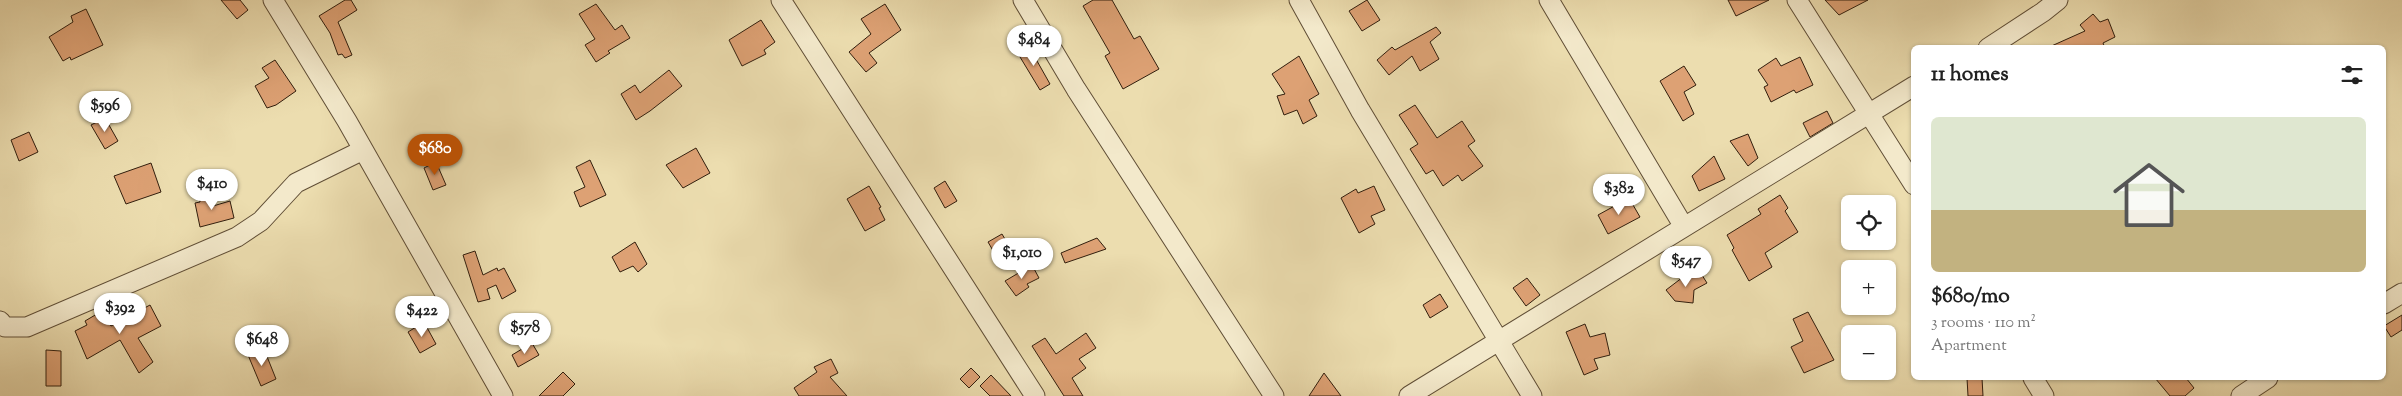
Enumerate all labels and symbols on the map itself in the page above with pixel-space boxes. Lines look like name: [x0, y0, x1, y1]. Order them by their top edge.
pin: $484: [1004, 24, 1064, 67]
pin: $596: [75, 90, 135, 133]
pin: $680: [405, 134, 465, 176]
pin: $410: [182, 168, 242, 211]
pin: $382: [1589, 174, 1649, 216]
pin: $1,010: [981, 238, 1063, 280]
pin: $547: [1656, 246, 1716, 288]
pin: $392: [90, 292, 150, 335]
pin: $422: [392, 296, 452, 338]
pin: $578: [495, 312, 555, 355]
pin: $648: [232, 324, 292, 367]

